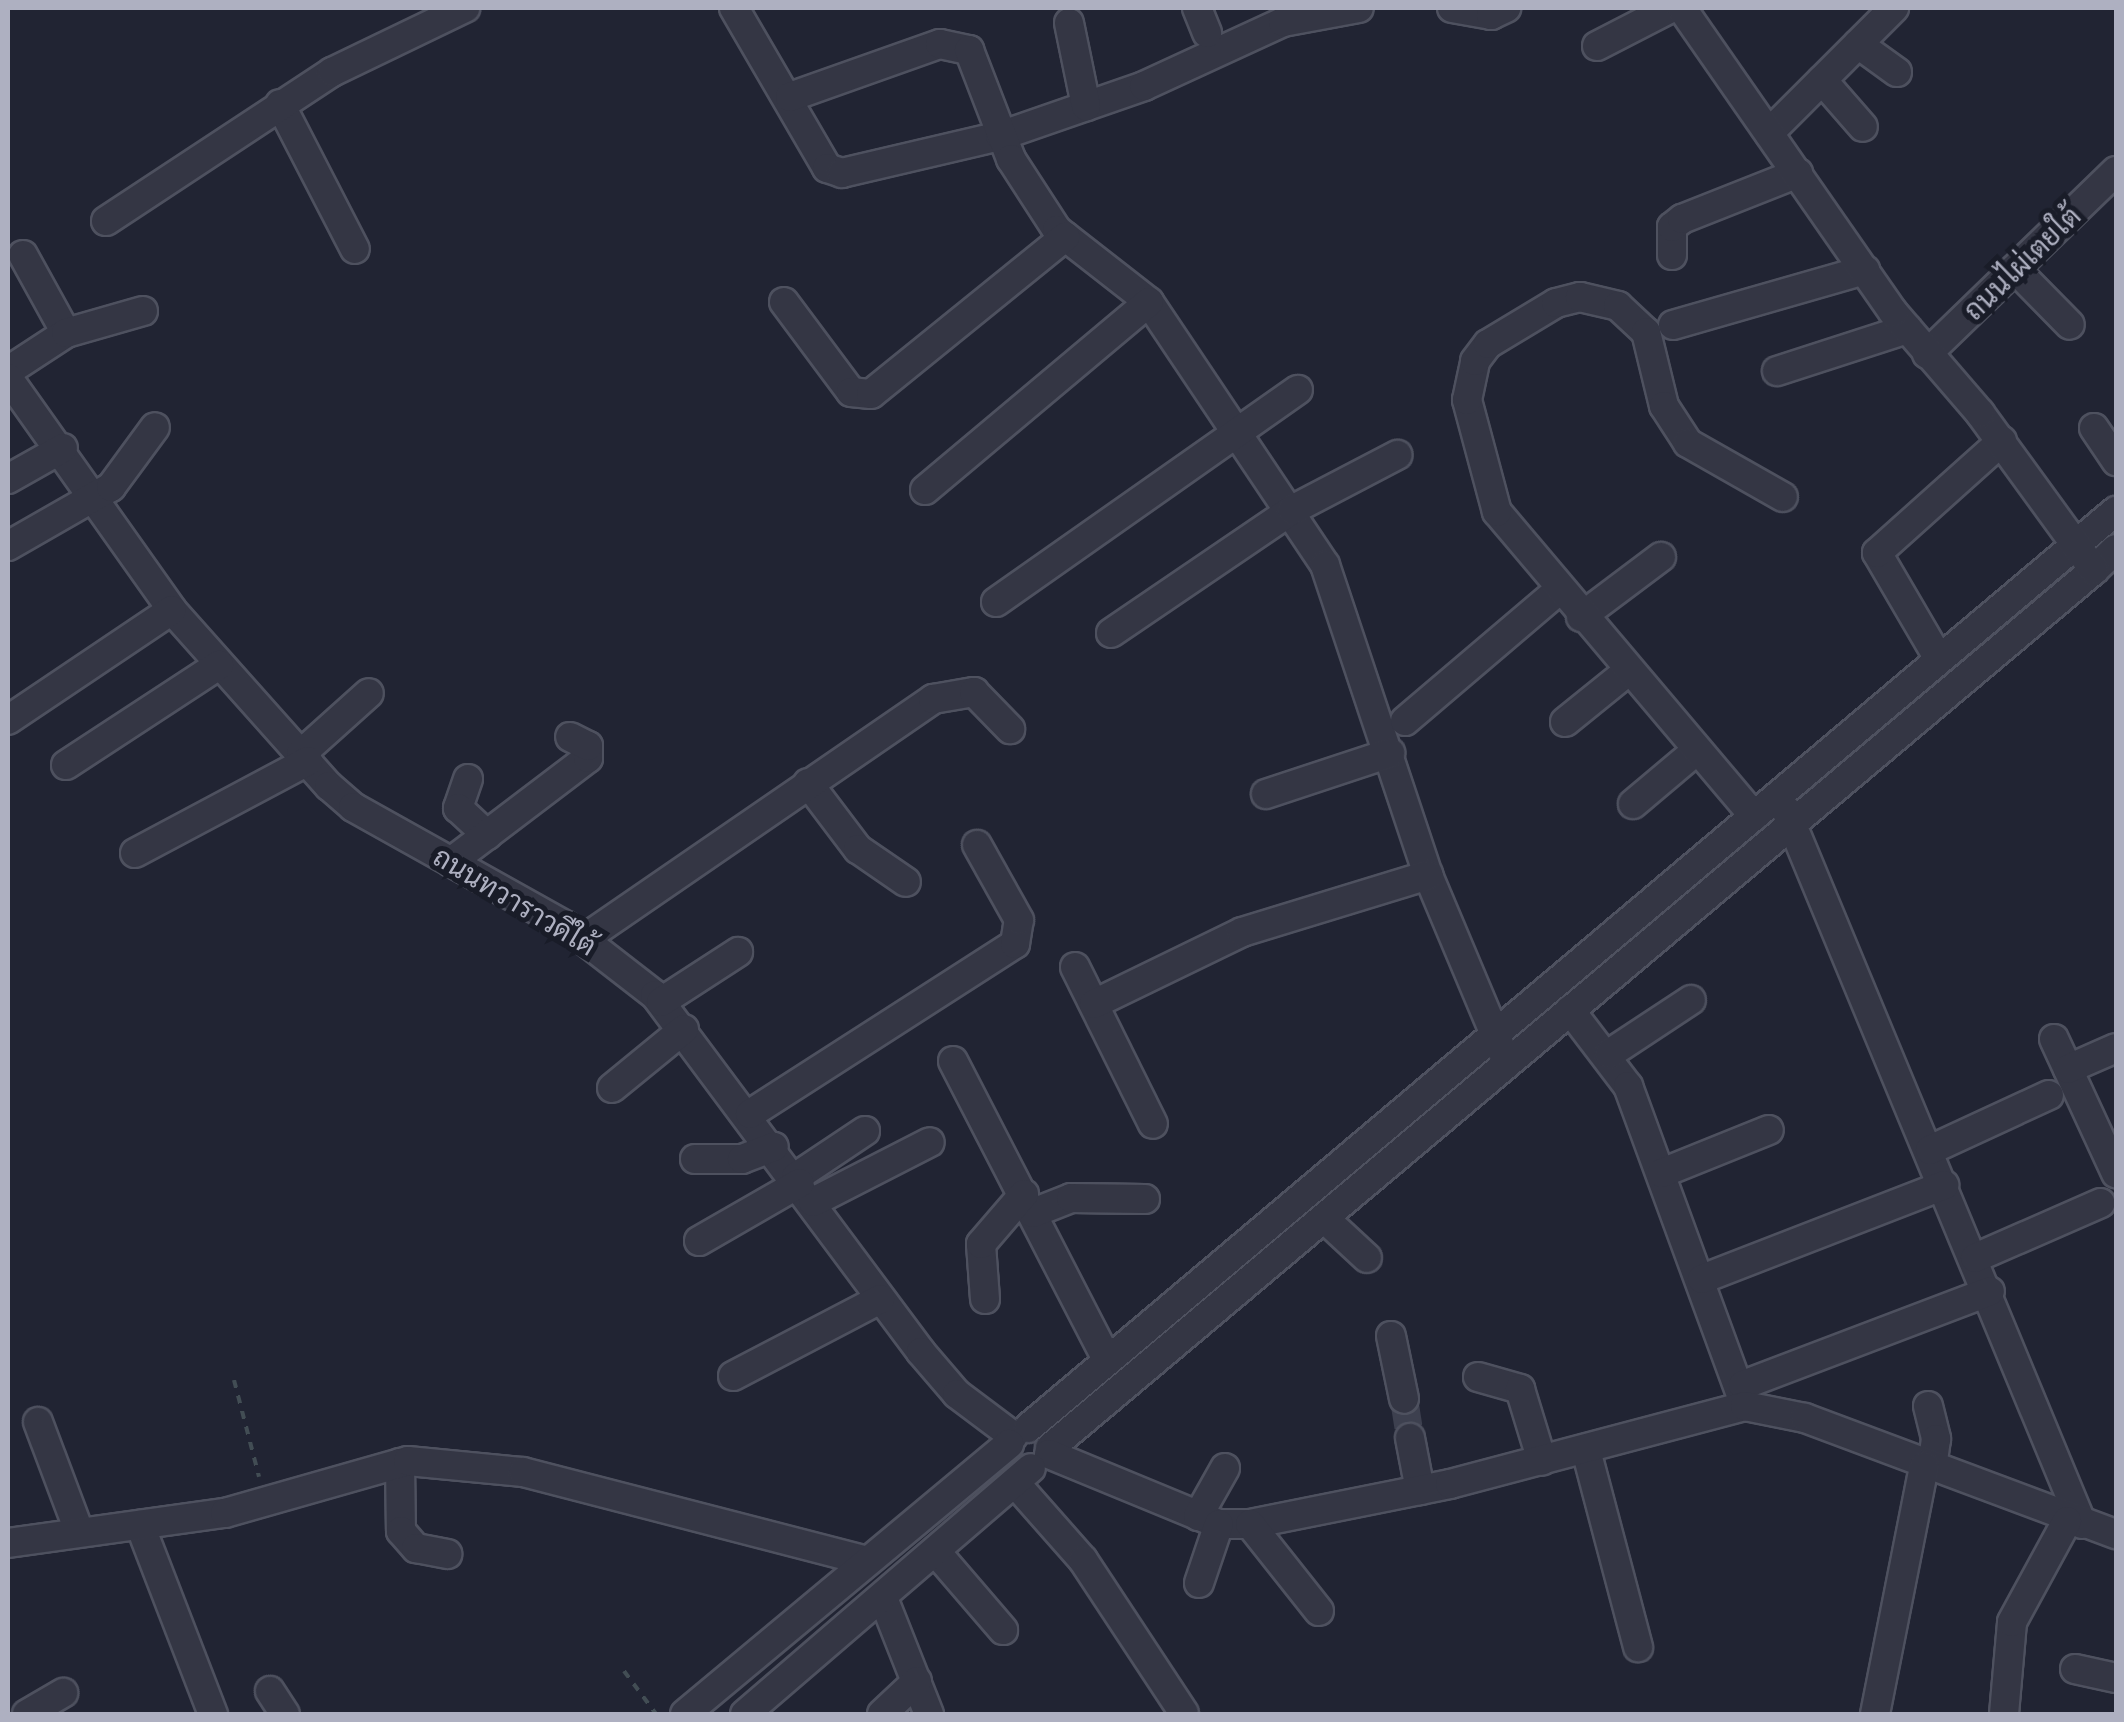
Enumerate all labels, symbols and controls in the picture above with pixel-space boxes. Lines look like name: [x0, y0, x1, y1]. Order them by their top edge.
street label: ถนนไผ่เตยใต้: [1957, 199, 2087, 327]
street label: ถนนทวาราวดีใต้: [428, 839, 602, 963]

